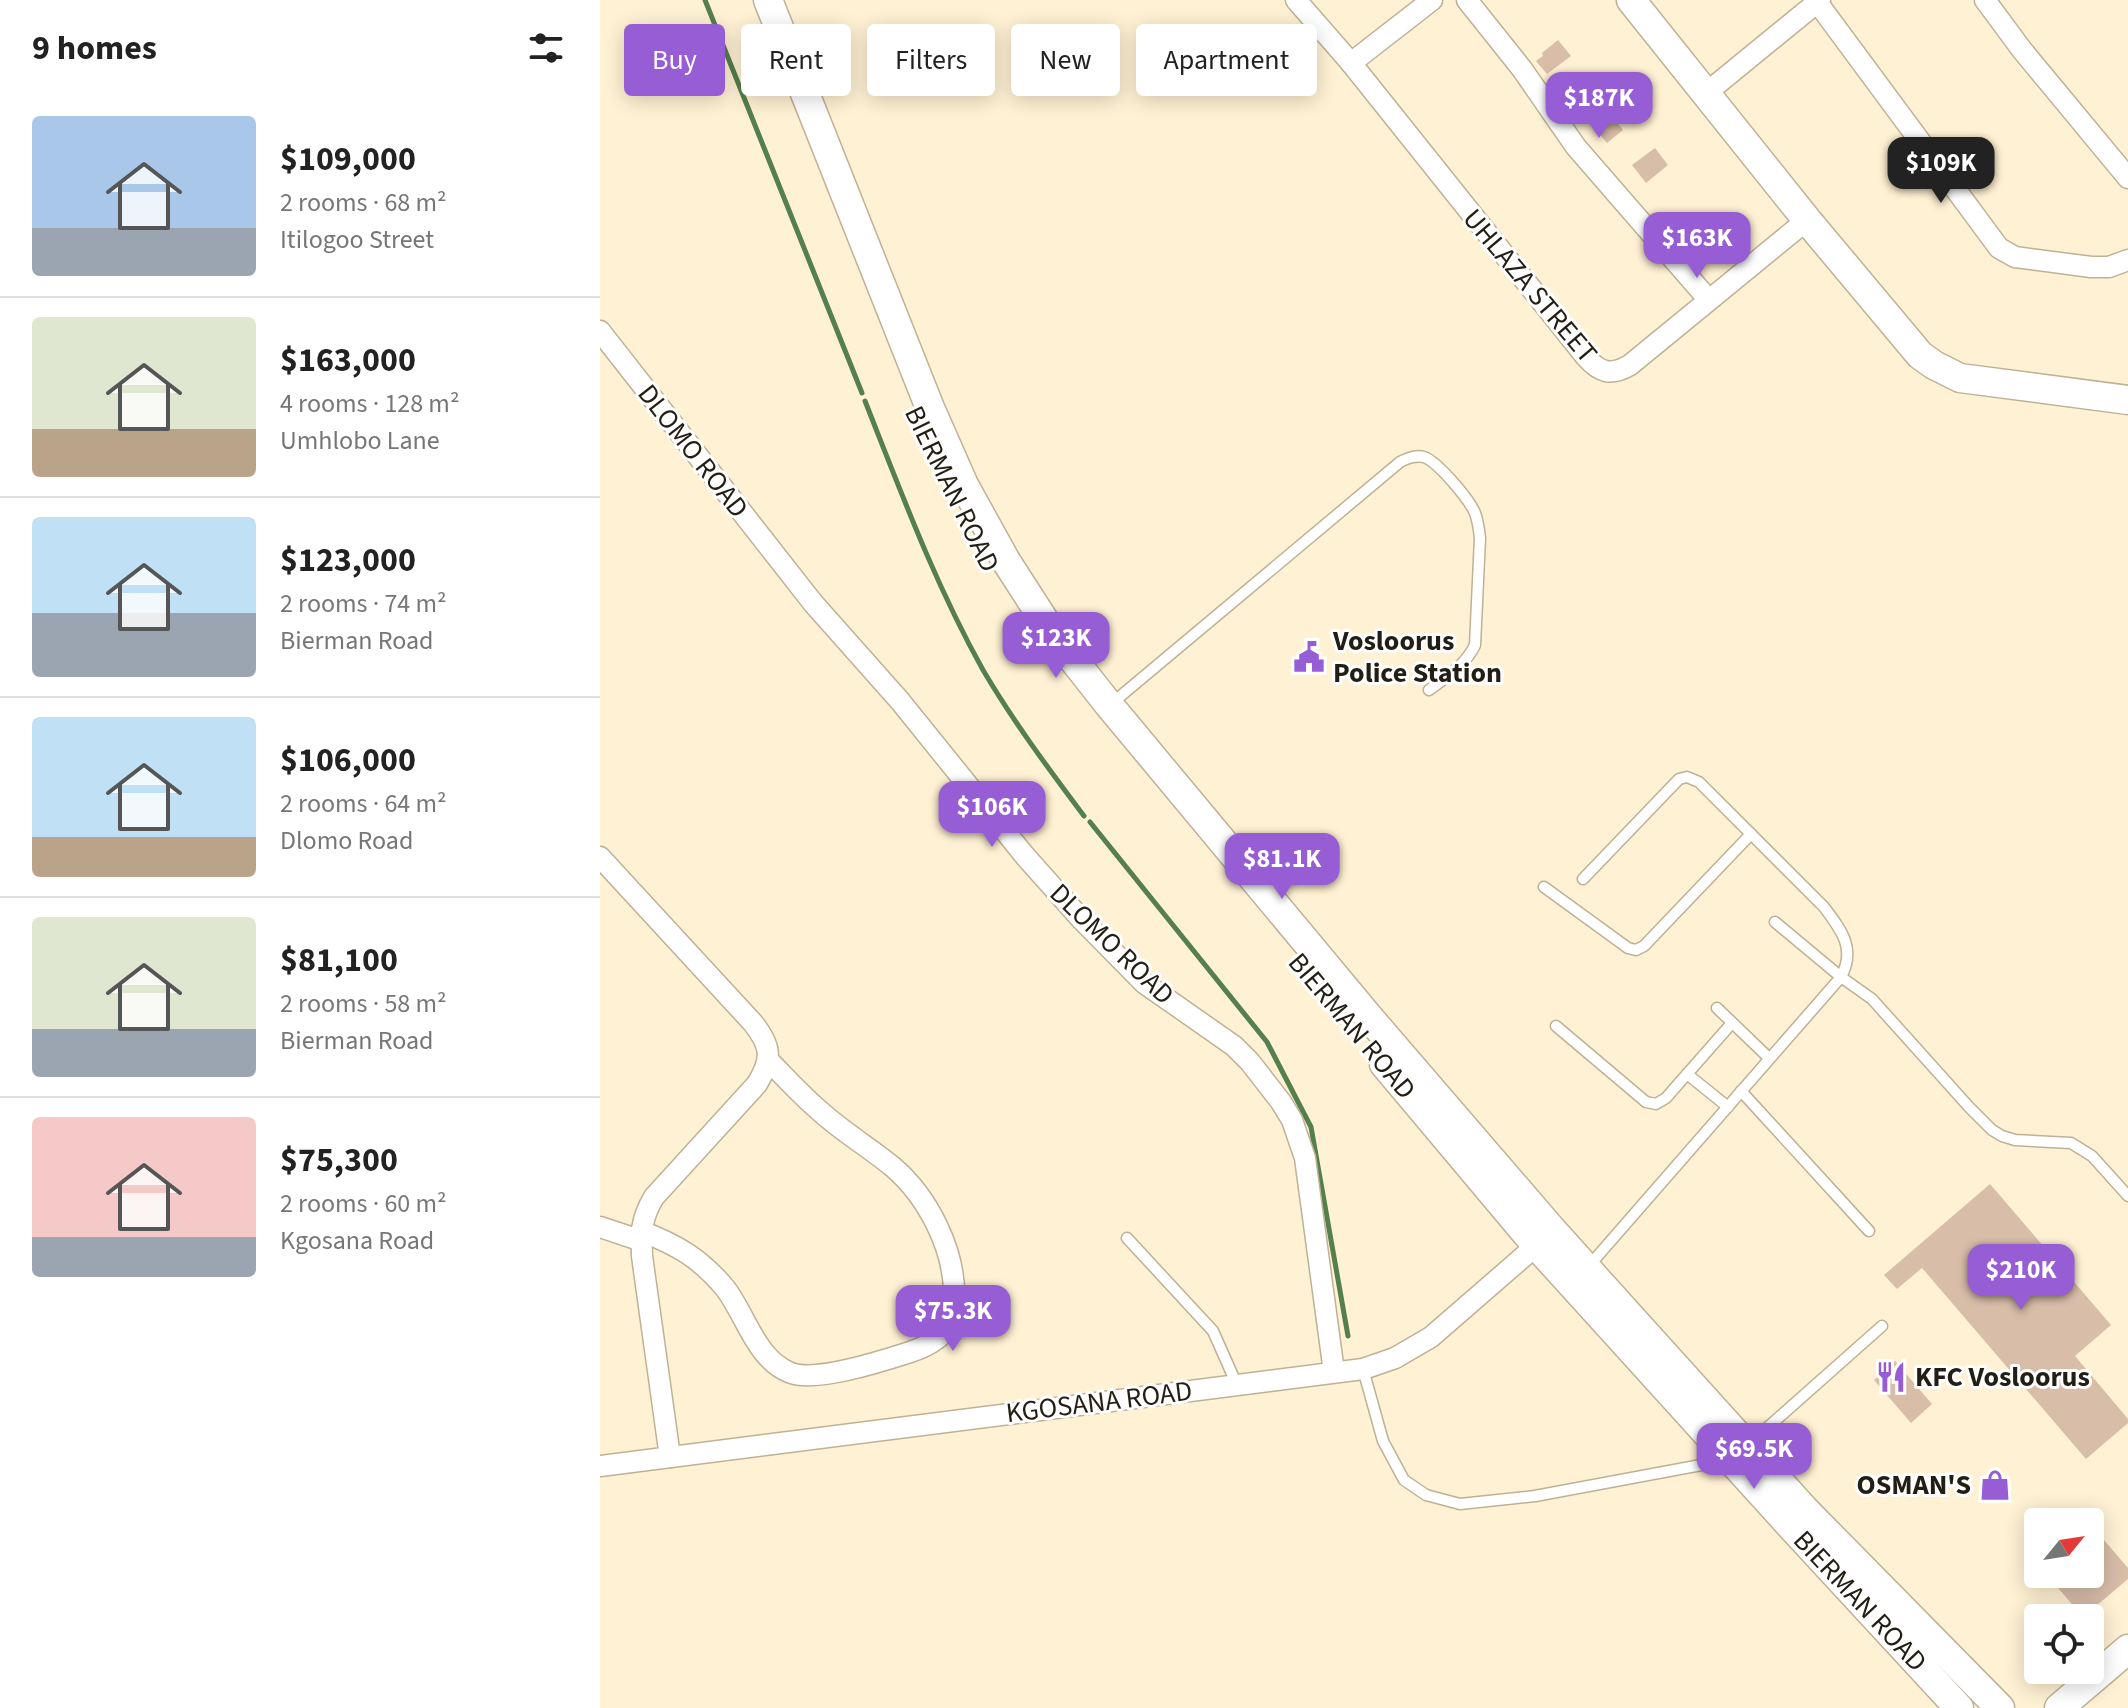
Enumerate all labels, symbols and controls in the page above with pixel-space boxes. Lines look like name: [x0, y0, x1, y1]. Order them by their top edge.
text: 9 homes: [32, 24, 157, 73]
chip: Buy: [624, 24, 725, 96]
chip: Rent: [741, 24, 851, 96]
chip: Filters: [867, 24, 995, 96]
chip: New: [1011, 24, 1120, 96]
chip: Apartment: [1136, 24, 1317, 96]
icon: filters: [524, 26, 568, 70]
pin: $187K: [1543, 72, 1655, 140]
text: $187K: [1564, 79, 1634, 116]
text: $109,000: [280, 135, 416, 184]
pin: $109K: [1885, 137, 1997, 205]
text: $109K: [1906, 144, 1976, 181]
icon: home: [96, 148, 192, 244]
text: 2 rooms · 68 m²: [280, 184, 447, 221]
street label: UHLAZA STREET: [1453, 200, 1607, 372]
pin: $163K: [1641, 212, 1753, 280]
text: $163K: [1662, 219, 1732, 256]
text: Itilogoo Street: [280, 221, 434, 258]
text: $163,000: [280, 336, 416, 385]
icon: home: [96, 349, 192, 445]
street label: DLOMO ROAD: [628, 376, 758, 526]
text: 4 rooms · 128 m²: [280, 385, 459, 422]
street label: BIERMAN ROAD: [894, 399, 1010, 579]
text: Umhlobo Lane: [280, 422, 440, 459]
text: $123,000: [280, 536, 416, 585]
icon: home: [96, 549, 192, 645]
text: 2 rooms · 74 m²: [280, 585, 447, 622]
pin: $123K: [1000, 612, 1112, 680]
text: $123K: [1021, 619, 1091, 656]
place label: Vosloorus Police Station: [1332, 621, 1502, 693]
text: Bierman Road: [280, 622, 433, 659]
public building icon: Vosloorus Police Station: [1292, 640, 1326, 674]
text: $106,000: [280, 736, 416, 785]
icon: home: [96, 749, 192, 845]
pin: $106K: [936, 781, 1048, 849]
text: 2 rooms · 64 m²: [280, 785, 447, 822]
text: $106K: [957, 788, 1027, 825]
text: Dlomo Road: [280, 822, 413, 859]
pin: $81.1K: [1217, 833, 1347, 901]
text: $81.1K: [1243, 840, 1321, 877]
street label: DLOMO ROAD: [1041, 874, 1183, 1014]
text: $81,100: [280, 936, 398, 985]
street label: BIERMAN ROAD: [1279, 944, 1425, 1108]
icon: home: [96, 949, 192, 1045]
text: 2 rooms · 58 m²: [280, 985, 447, 1022]
text: Bierman Road: [280, 1022, 433, 1059]
text: $75,300: [280, 1136, 398, 1185]
icon: home: [96, 1149, 192, 1245]
text: 2 rooms · 60 m²: [280, 1185, 447, 1222]
text: Kgosana Road: [280, 1222, 434, 1259]
pin: $210K: [1965, 1244, 2077, 1312]
text: $210K: [1986, 1251, 2056, 1288]
pin: $75.3K: [888, 1285, 1018, 1353]
text: $75.3K: [914, 1292, 992, 1329]
place label: KFC Vosloorus: [1915, 1357, 2090, 1397]
restaurant icon: KFC Vosloorus: [1874, 1360, 1908, 1394]
street label: KGOSANA ROAD: [1004, 1371, 1194, 1433]
pin: $69.5K: [1689, 1423, 1819, 1491]
text: $69.5K: [1715, 1430, 1793, 1467]
place label: OSMAN'S: [1857, 1465, 1971, 1505]
shop icon: OSMAN'S: [1978, 1468, 2012, 1502]
north arrow: [2024, 1508, 2104, 1588]
map controls: [2024, 1508, 2104, 1684]
street label: BIERMAN ROAD: [1784, 1521, 1936, 1681]
button: locate: [2024, 1604, 2104, 1684]

